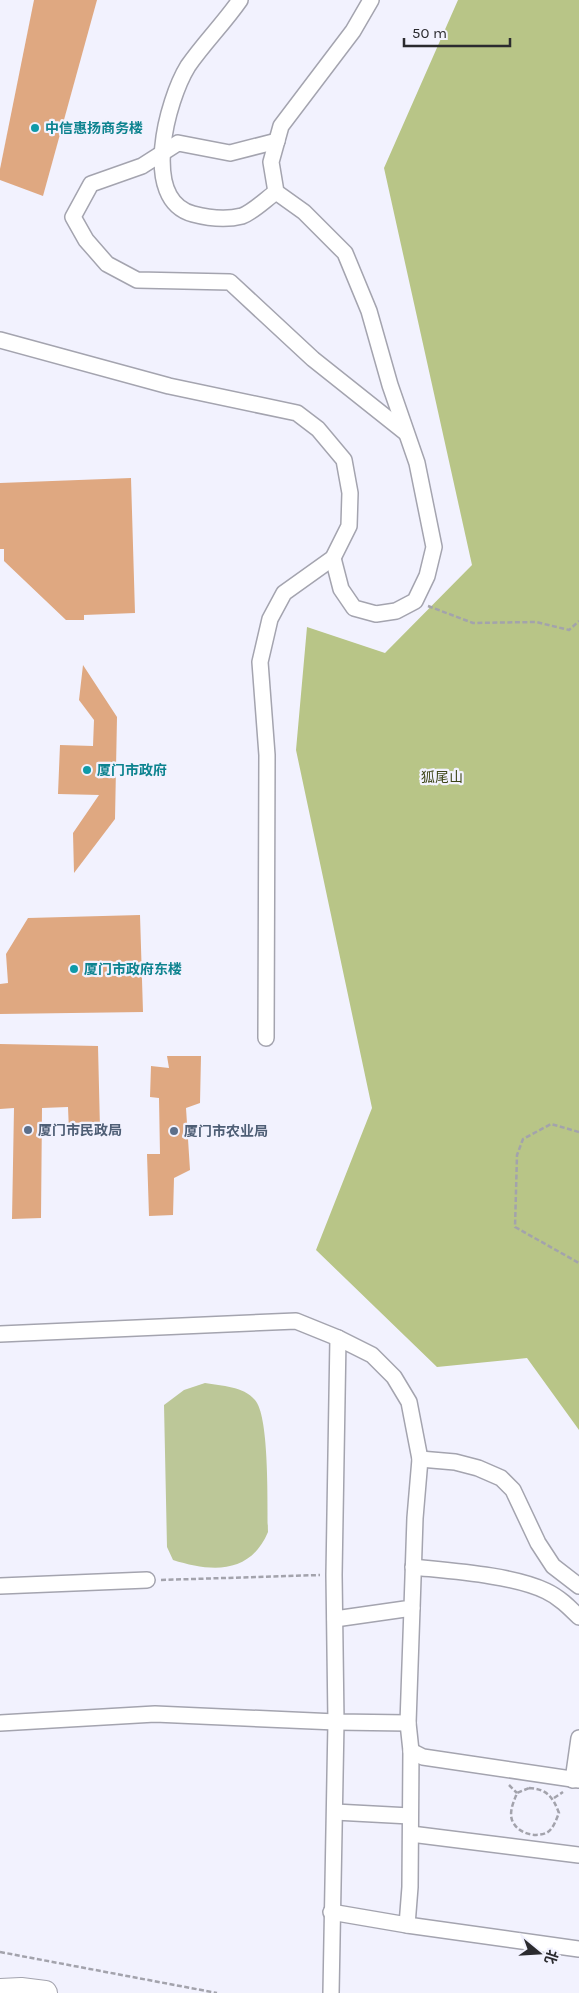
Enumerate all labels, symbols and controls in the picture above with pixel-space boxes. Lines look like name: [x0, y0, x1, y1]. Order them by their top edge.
scale bar: [404, 15, 510, 47]
text: 50 m: [412, 24, 447, 42]
place label: 中信惠扬商务楼: [45, 120, 143, 137]
marker: 中信惠扬商务楼: [29, 122, 41, 134]
place label: 厦门市政府: [97, 762, 167, 779]
marker: 厦门市政府: [81, 764, 93, 776]
park label: 狐尾山: [421, 769, 463, 786]
place label: 厦门市政府东楼: [84, 961, 182, 978]
marker: 厦门市政府东楼: [68, 963, 80, 975]
place label: 厦门市民政局: [38, 1122, 122, 1139]
place label: 厦门市农业局: [184, 1123, 268, 1140]
marker: 厦门市民政局: [22, 1124, 34, 1136]
marker: 厦门市农业局: [168, 1125, 180, 1137]
north arrow: [514, 1928, 564, 1978]
text: 北: [541, 1948, 561, 1966]

